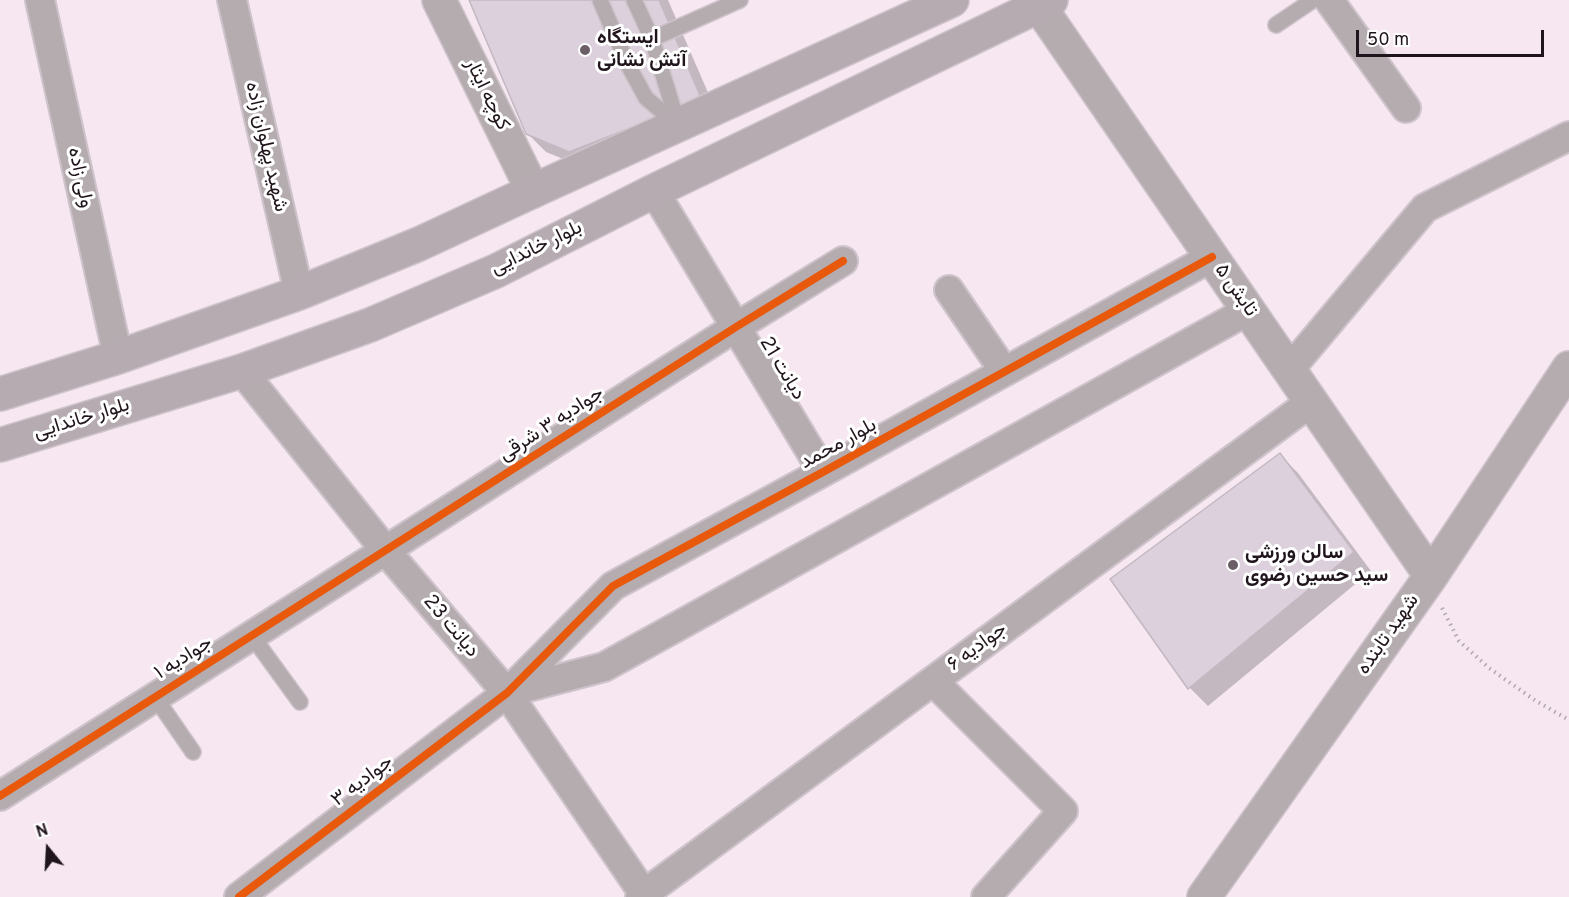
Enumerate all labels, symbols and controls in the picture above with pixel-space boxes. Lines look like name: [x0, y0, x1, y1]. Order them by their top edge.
scale bar: [1359, 18, 1546, 56]
place label: ایستگاه آتش نشانی: [597, 27, 686, 74]
text: 50 m: [1367, 29, 1409, 52]
marker: ایستگاه آتش نشانی: [578, 43, 592, 57]
street label: کوچه ایثار: [458, 55, 514, 135]
street label: شهید پهلوان زاده: [238, 80, 292, 214]
street label: ولی زاده: [61, 146, 97, 210]
street label: بلوار خاندایی: [487, 217, 587, 281]
street label: تابش ۵: [1208, 260, 1262, 322]
street label: دیانت 21: [753, 333, 809, 405]
street label: جوادیه ۳ شرقی: [495, 382, 609, 468]
street label: بلوار خاندایی: [31, 394, 133, 446]
street label: بلوار محمد: [797, 414, 881, 476]
place label: سالن ورزشی سید حسین رضوی: [1245, 542, 1388, 589]
marker: سالن ورزشی سید حسین رضوی: [1226, 558, 1240, 572]
street label: شهید تابنده: [1353, 590, 1425, 680]
street label: دیانت 23: [417, 591, 483, 663]
street label: جوادیه ۶: [944, 618, 1012, 678]
street label: جوادیه ۱: [151, 632, 217, 686]
street label: جوادیه ۳: [327, 751, 399, 813]
north arrow: [18, 819, 78, 879]
text: N: [34, 821, 51, 843]

